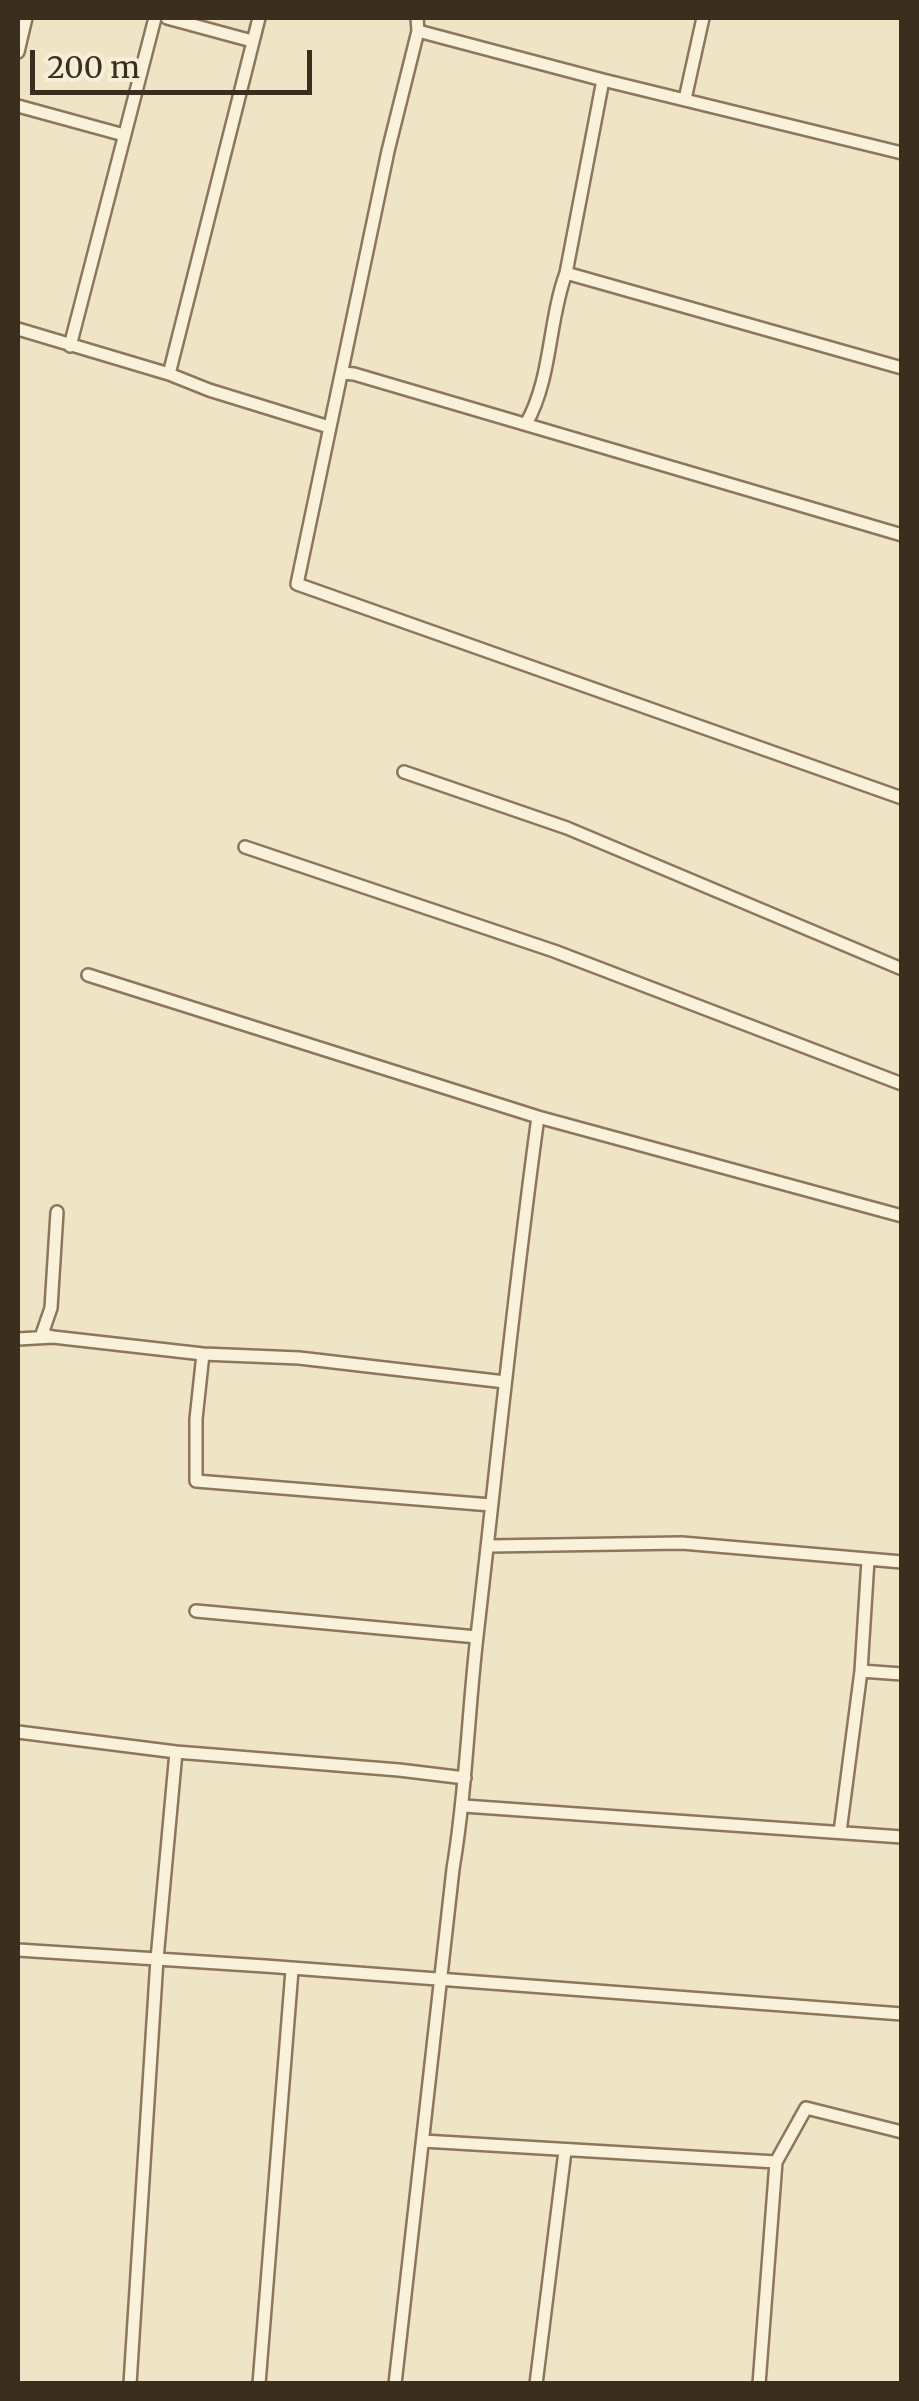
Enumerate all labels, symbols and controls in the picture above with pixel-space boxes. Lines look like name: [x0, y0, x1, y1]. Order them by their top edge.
scale bar: [35, 30, 318, 92]
text: 200 m: [47, 48, 140, 86]

